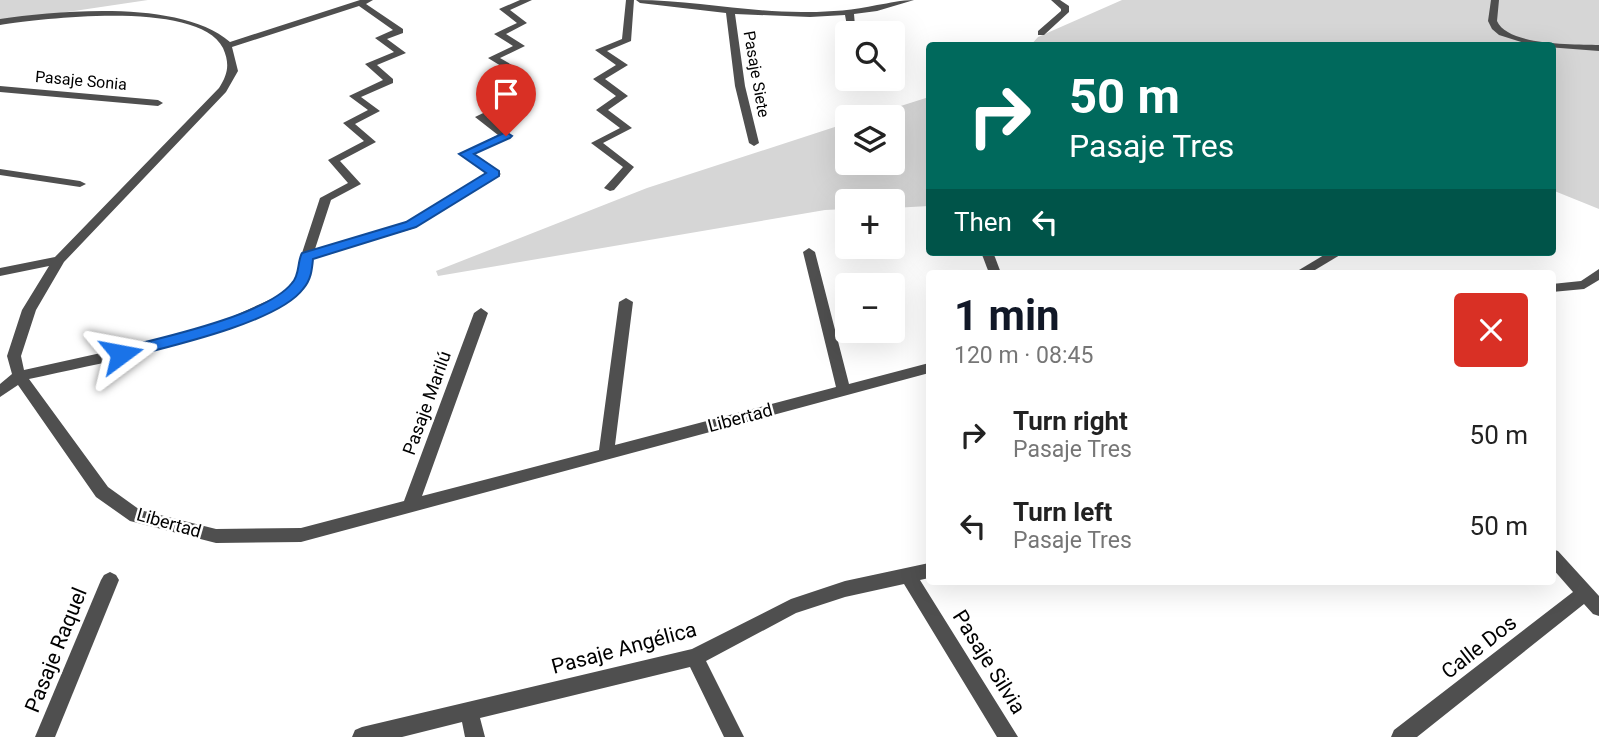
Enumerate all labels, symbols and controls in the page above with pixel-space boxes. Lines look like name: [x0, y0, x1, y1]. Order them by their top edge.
map controls: [835, 21, 905, 343]
button: search: [835, 21, 905, 91]
street label: Pasaje Siete: [740, 29, 773, 119]
pin: [476, 64, 536, 136]
street label: Pasaje Sonia: [34, 67, 128, 94]
text: 50 m: [1069, 68, 1180, 125]
icon: right: [954, 70, 1045, 161]
icon: arrive: [487, 75, 525, 113]
button: layers: [835, 105, 905, 175]
text: Pasaje Tres: [1069, 127, 1234, 165]
button: +: [835, 189, 905, 259]
icon: left: [1026, 203, 1064, 241]
text: Then: [954, 207, 1012, 237]
button: −: [835, 273, 905, 343]
text: 1 min: [954, 291, 1060, 340]
button: close: [1454, 293, 1528, 367]
position arrow: [84, 317, 158, 391]
text: 120 m · 08:45: [954, 342, 1093, 369]
street label: Pasaje Marilú: [398, 348, 455, 458]
street label: Libertad: [705, 399, 775, 436]
text: Turn right: [1013, 406, 1128, 436]
icon: right: [954, 416, 992, 454]
text: 50 m: [1470, 420, 1528, 450]
text: Pasaje Tres: [1013, 436, 1132, 463]
text: Turn left: [1013, 497, 1112, 527]
street label: Libertad: [134, 503, 204, 542]
icon: left: [954, 507, 992, 545]
text: 50 m: [1470, 511, 1528, 541]
text: Pasaje Tres: [1013, 527, 1132, 554]
street label: Pasaje Raquel: [20, 584, 92, 716]
street label: Pasaje Silvia: [948, 606, 1030, 718]
street label: Calle Dos: [1437, 610, 1521, 684]
street label: Pasaje Angélica: [549, 617, 699, 679]

